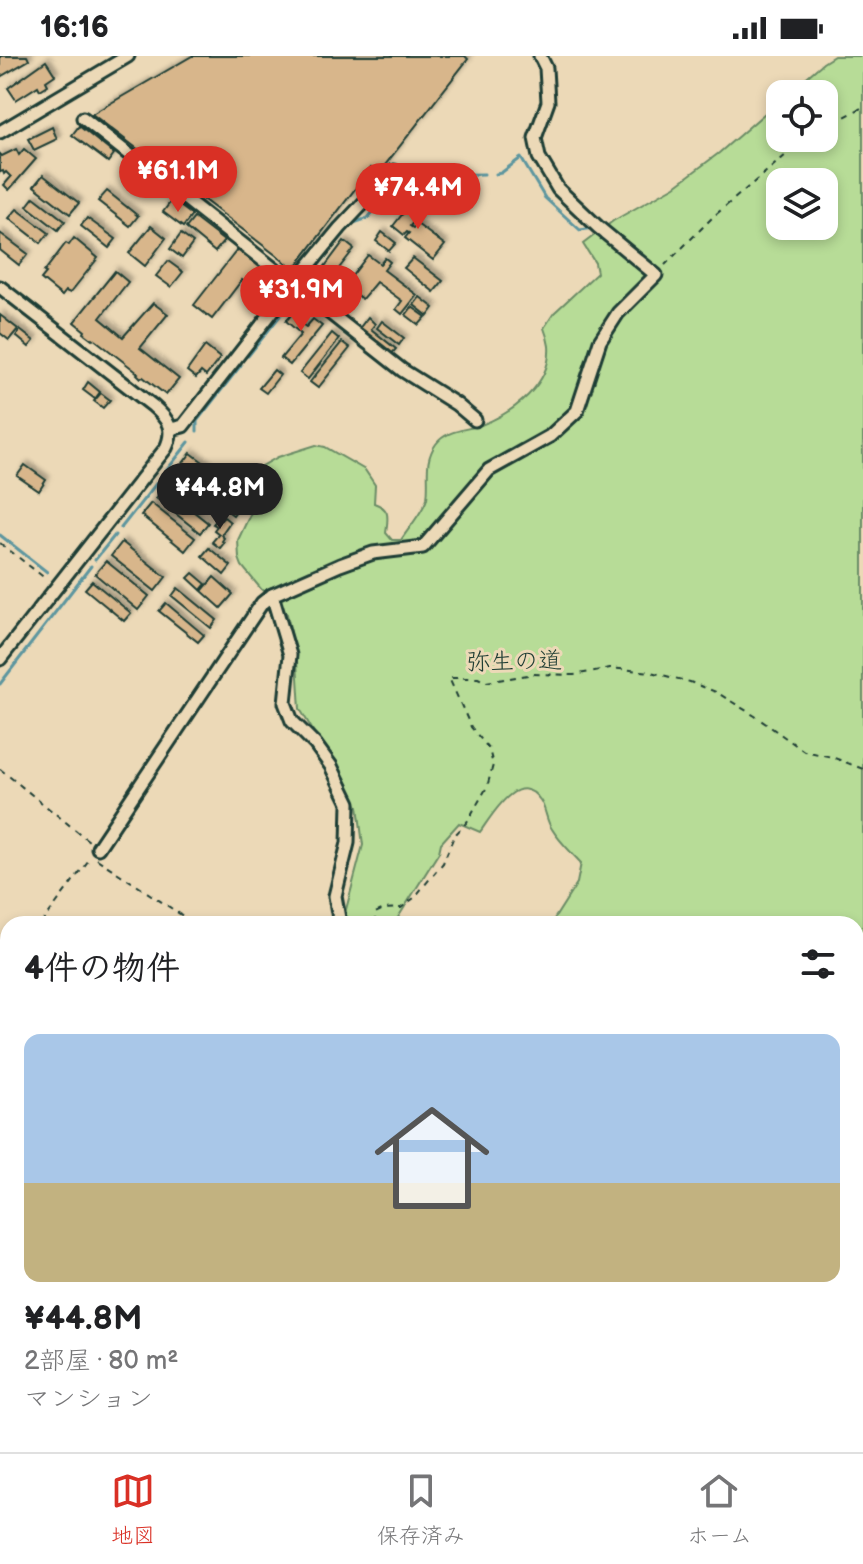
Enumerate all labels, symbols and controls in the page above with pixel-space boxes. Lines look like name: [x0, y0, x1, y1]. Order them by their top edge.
text: 16:16: [40, 10, 109, 46]
map controls: [766, 80, 838, 240]
button: locate: [766, 80, 838, 152]
pin: ¥61.1M: [113, 146, 243, 214]
text: ¥61.1M: [137, 156, 219, 187]
pin: ¥74.4M: [353, 163, 483, 231]
button: layers: [766, 168, 838, 240]
text: ¥74.4M: [373, 173, 463, 204]
pin: ¥31.9M: [236, 265, 366, 333]
text: ¥31.9M: [258, 275, 344, 306]
pin: ¥44.8M: [155, 463, 285, 531]
text: ¥44.8M: [175, 473, 265, 504]
street label: 弥生の道: [466, 646, 562, 677]
icon: filters: [796, 942, 840, 986]
text: 4件の物件: [24, 948, 180, 989]
icon: home: [360, 1086, 504, 1230]
text: ¥44.8M: [24, 1298, 142, 1339]
text: 2部屋 · 80 m²: [24, 1346, 179, 1377]
text: マンション: [24, 1384, 153, 1415]
tab: 地図: [111, 1469, 155, 1550]
tab: 保存済み: [377, 1469, 465, 1550]
tab: ホーム: [687, 1469, 752, 1550]

